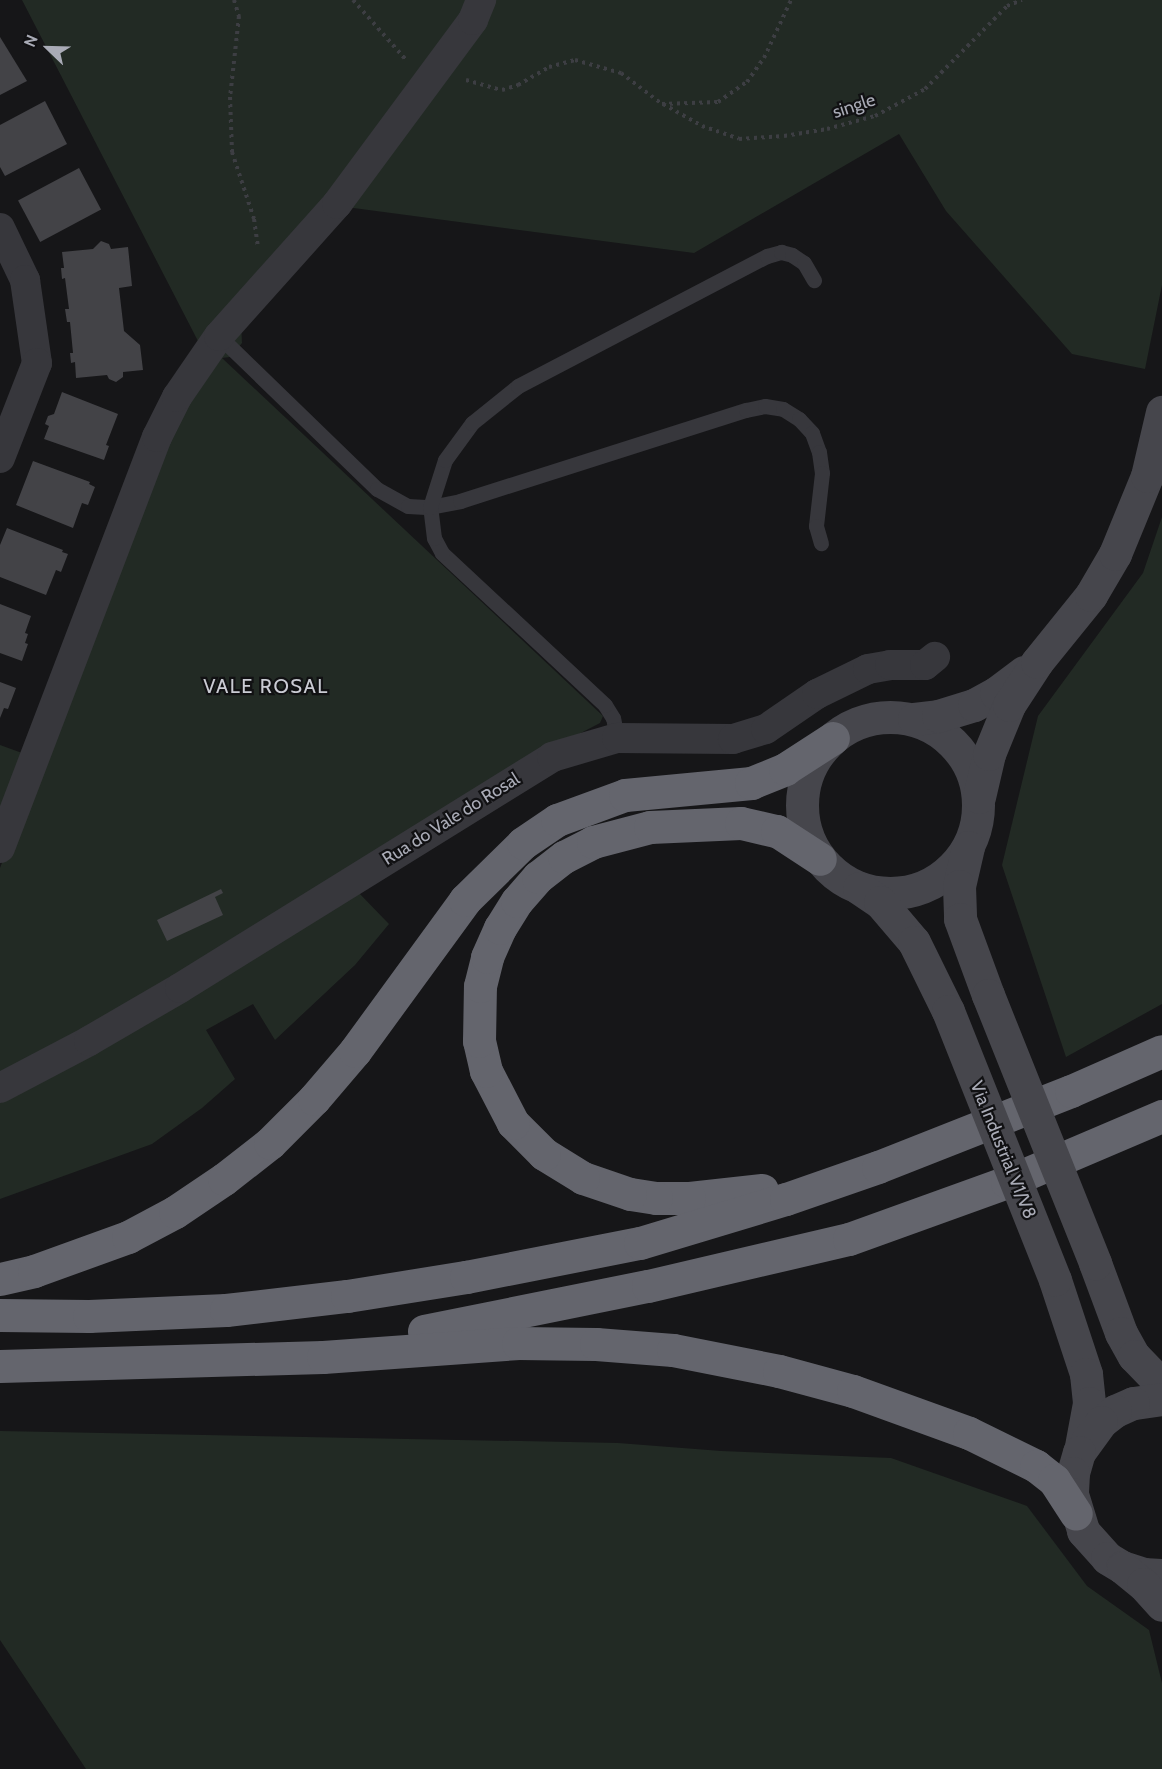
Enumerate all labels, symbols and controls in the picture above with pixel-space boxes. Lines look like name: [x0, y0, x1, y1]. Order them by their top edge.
north arrow: [18, 18, 78, 78]
text: N: [20, 32, 42, 50]
street label: single: [830, 89, 878, 123]
district label: VALE ROSAL: [203, 674, 329, 698]
street label: Rua do Vale do Rosal: [378, 768, 524, 870]
street label: Via Industrial V1/V8: [966, 1078, 1040, 1222]

